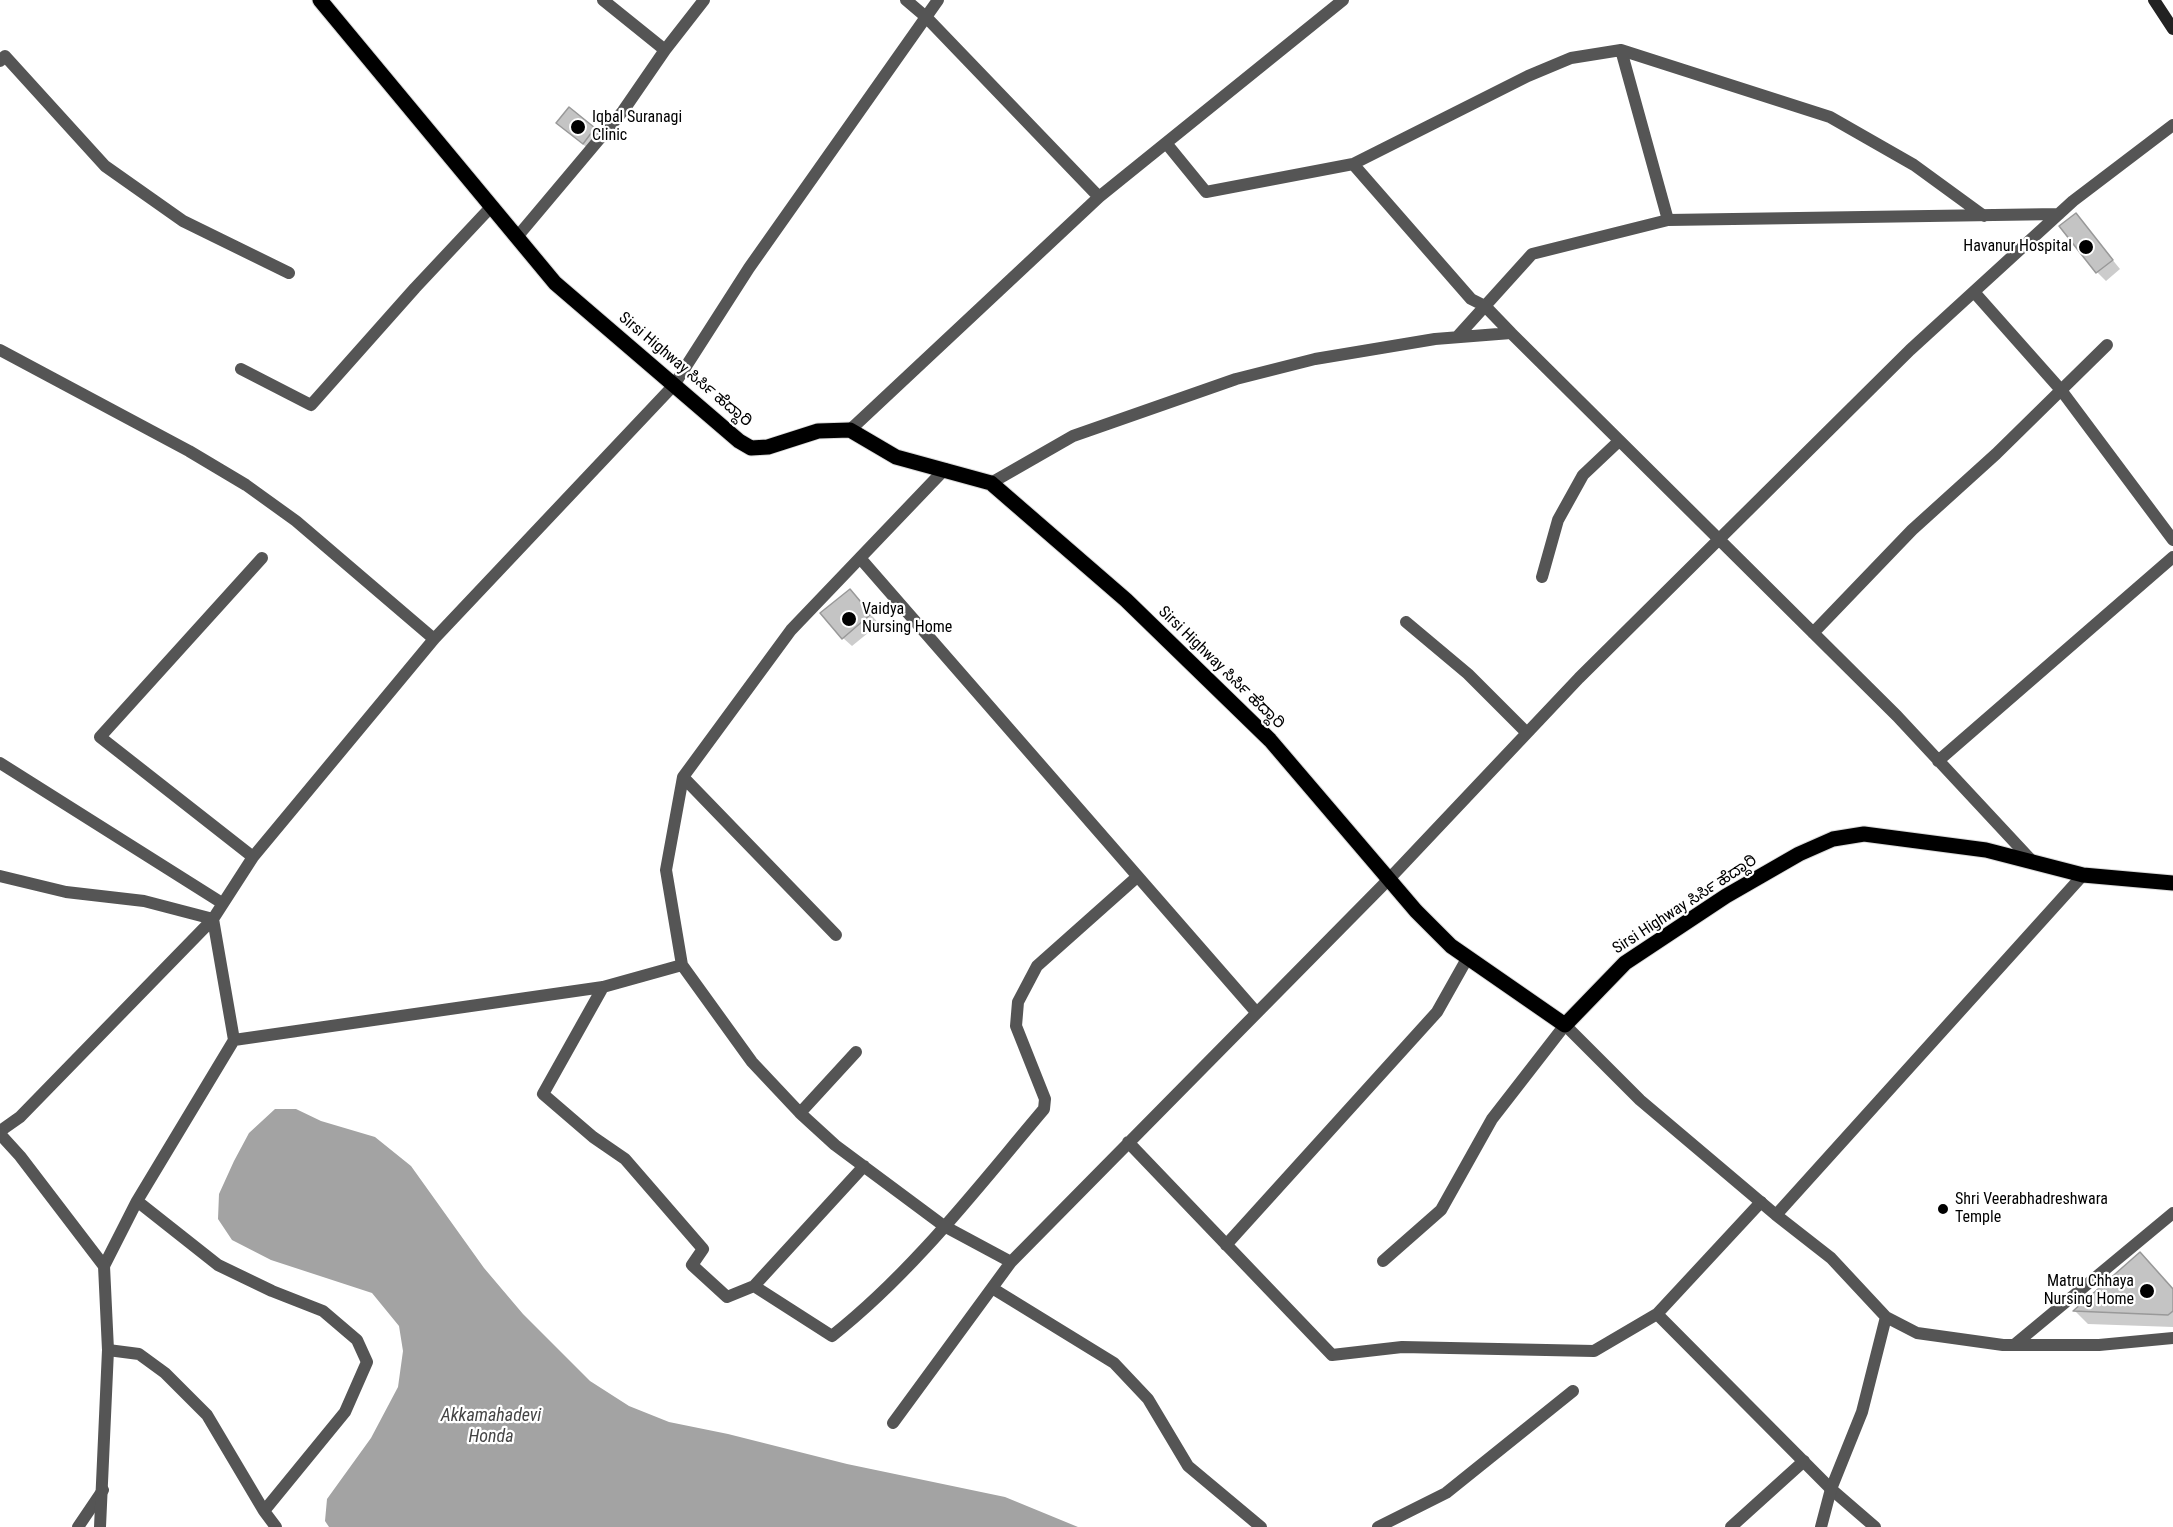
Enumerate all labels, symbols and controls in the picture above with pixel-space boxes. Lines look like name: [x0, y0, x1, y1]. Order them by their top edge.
place label: Iqbal Suranagi Clinic: [592, 108, 682, 146]
marker: Iqbal Suranagi Clinic: [569, 118, 587, 136]
place label: Havanur Hospital: [1963, 237, 2072, 257]
marker: Havanur Hospital: [2077, 238, 2095, 256]
street label: Sirsi Highway ಸಿರ್ಸಿ ಹೆದ್ದಾರಿ: [615, 309, 755, 431]
place label: Vaidya Nursing Home: [862, 600, 952, 638]
street label: Sirsi Highway ಸಿರ್ಸಿ ಹೆದ್ದಾರಿ: [1154, 603, 1288, 733]
marker: Vaidya Nursing Home: [840, 610, 858, 628]
street label: Sirsi Highway ಸಿರ್ಸಿ ಹೆದ್ದಾರಿ: [1609, 851, 1761, 959]
place label: Shri Veerabhadreshwara Temple: [1955, 1190, 2108, 1228]
marker: Shri Veerabhadreshwara Temple: [1936, 1202, 1950, 1216]
place label: Matru Chhaya Nursing Home: [2044, 1272, 2134, 1310]
marker: Matru Chhaya Nursing Home: [2138, 1282, 2156, 1300]
water label: Akkamahadevi Honda: [441, 1405, 541, 1448]

